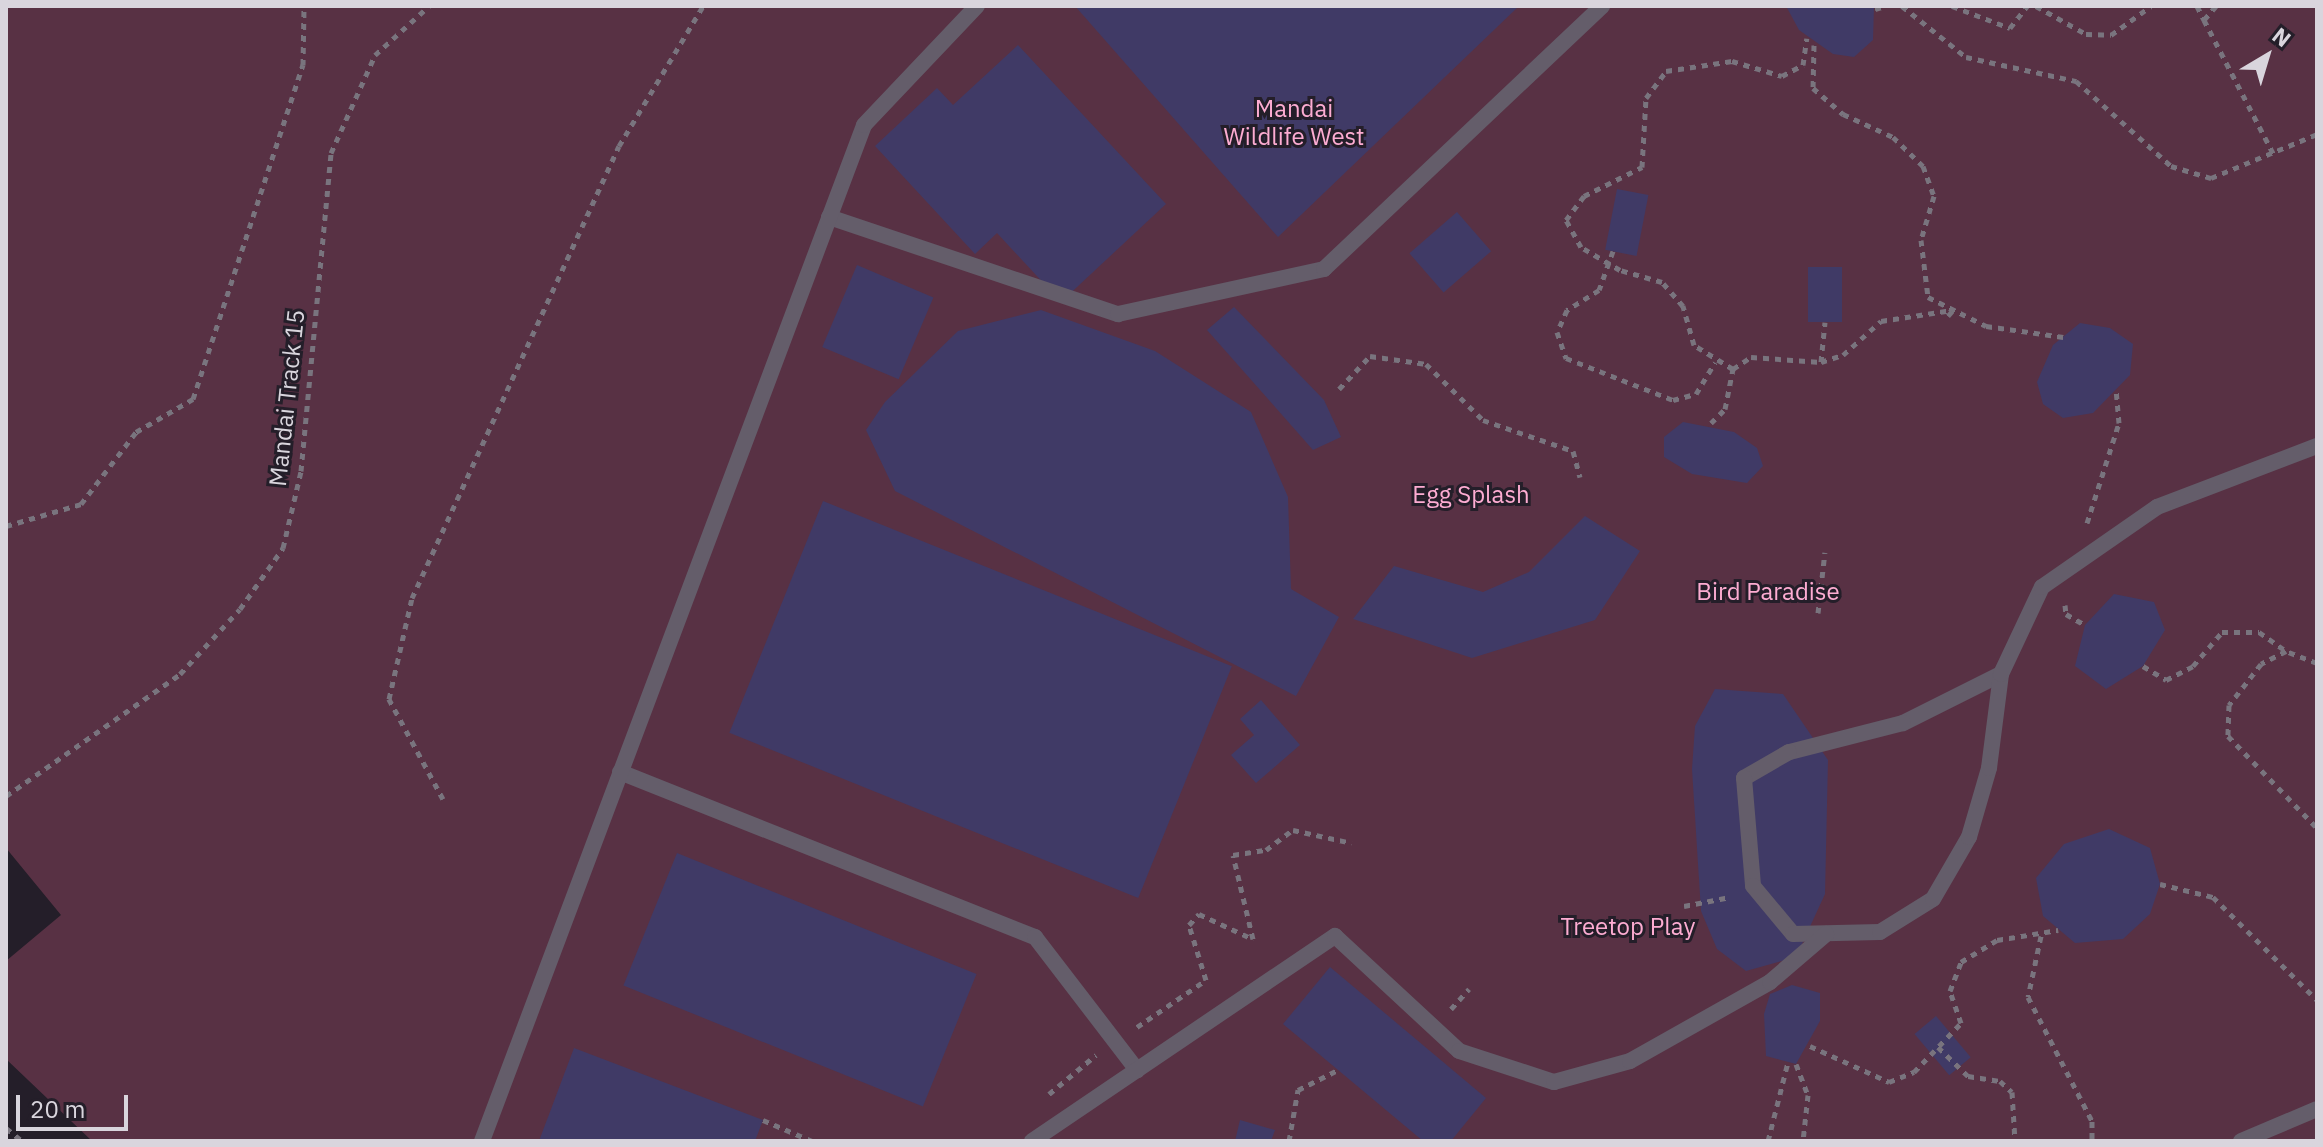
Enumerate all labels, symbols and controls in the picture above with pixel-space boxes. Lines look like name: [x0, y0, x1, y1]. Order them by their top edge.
north arrow: [2227, 16, 2307, 96]
text: N: [2267, 20, 2297, 53]
park label: Mandai Wildlife West: [1223, 95, 1365, 151]
street label: Mandai Track 15: [263, 308, 311, 488]
park label: Egg Splash: [1412, 481, 1530, 509]
park label: Bird Paradise: [1696, 578, 1840, 606]
park label: Treetop Play: [1561, 913, 1695, 941]
scale bar: [20, 1079, 132, 1129]
text: 20 m: [30, 1093, 85, 1125]

